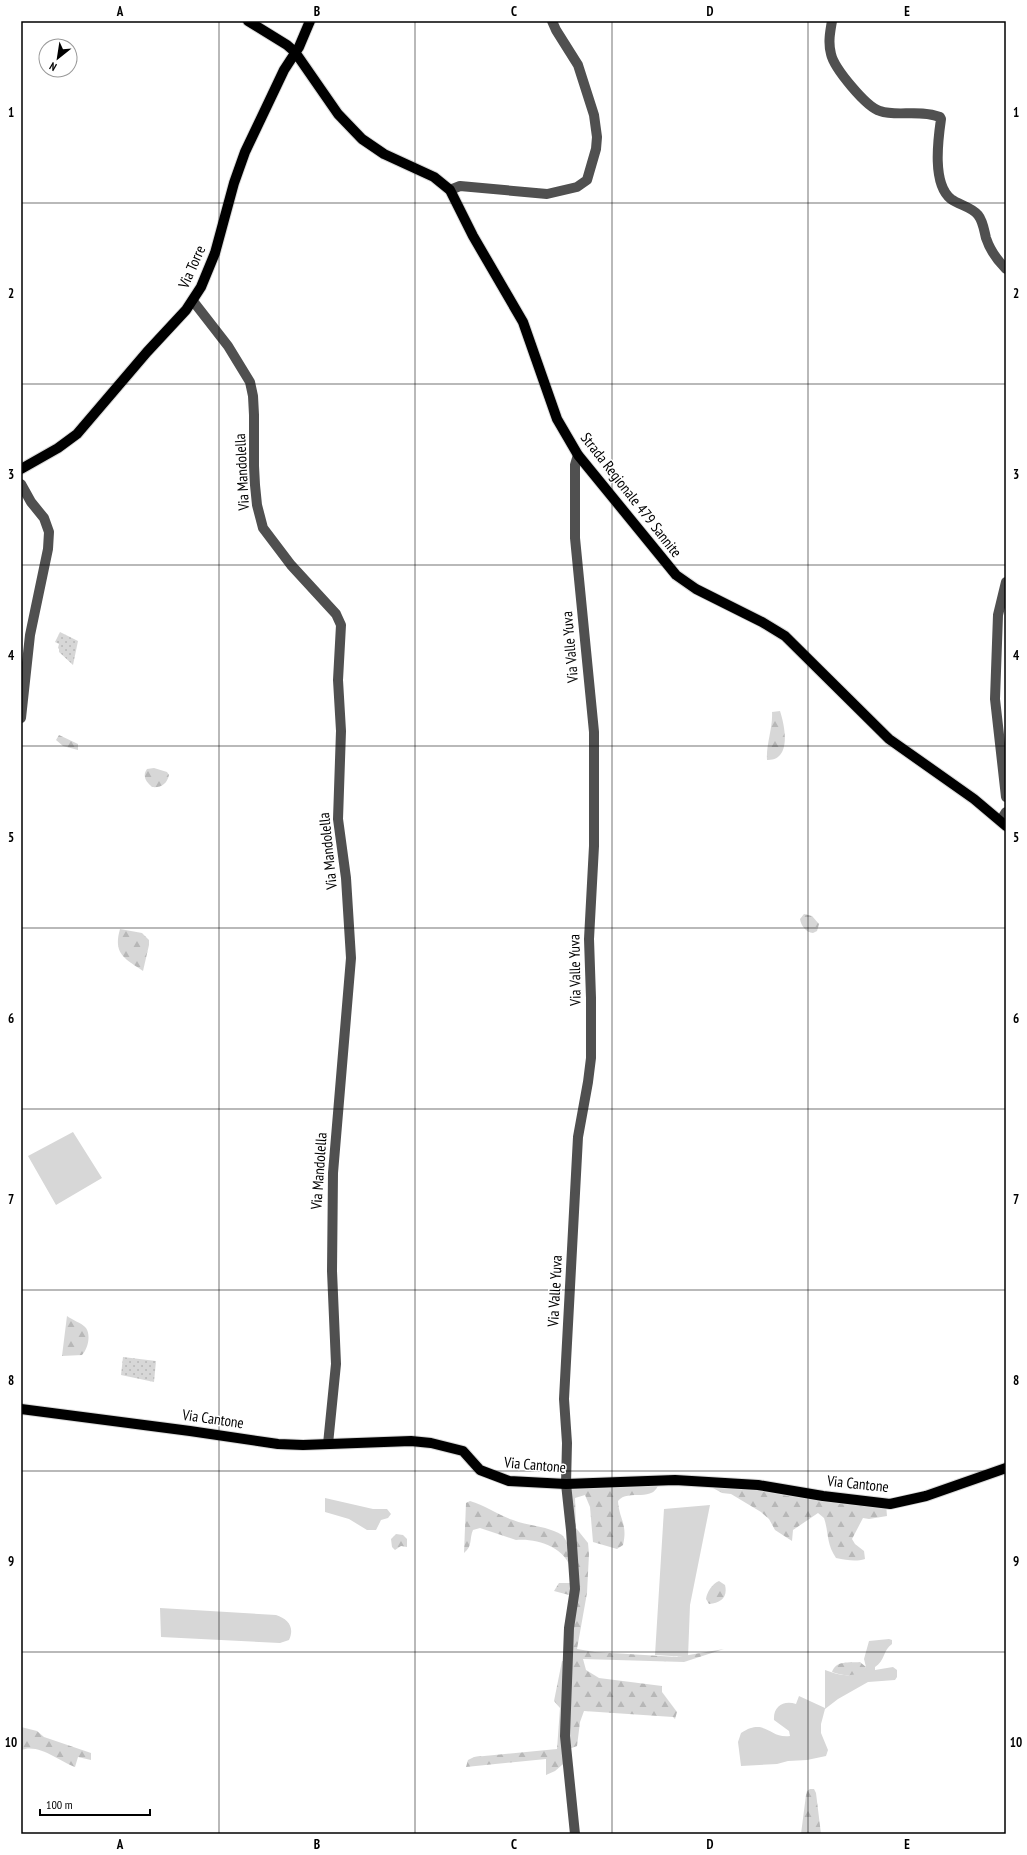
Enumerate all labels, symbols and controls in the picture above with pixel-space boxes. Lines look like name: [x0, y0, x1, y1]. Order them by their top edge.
text: A: [116, 3, 124, 20]
text: B: [314, 3, 320, 20]
text: C: [511, 3, 517, 20]
text: D: [707, 3, 714, 20]
text: E: [904, 3, 910, 20]
north arrow: [38, 38, 78, 78]
text: N: [47, 59, 59, 74]
text: 1: [8, 104, 14, 121]
text: 1: [1013, 104, 1019, 121]
street label: Via Torre: [173, 242, 209, 292]
text: 2: [8, 285, 14, 302]
text: 2: [1013, 285, 1019, 302]
street label: Strada Regionale 479 Sannite: [577, 428, 686, 561]
street label: Via Mandolella: [230, 433, 253, 512]
text: 3: [8, 466, 14, 483]
text: 3: [1013, 466, 1019, 483]
street label: Via Valle Yuva: [557, 611, 582, 685]
text: 4: [8, 647, 15, 664]
text: 4: [1013, 647, 1020, 664]
street label: Via Mandolella: [314, 812, 341, 891]
text: 5: [8, 829, 14, 846]
text: 5: [1013, 829, 1019, 846]
street label: Via Valle Yuva: [564, 934, 585, 1007]
text: 6: [8, 1010, 14, 1027]
text: 6: [1013, 1010, 1019, 1027]
street label: Via Mandolella: [306, 1132, 331, 1211]
text: 7: [8, 1191, 14, 1208]
text: 7: [1013, 1191, 1019, 1208]
street label: Via Valle Yuva: [543, 1255, 566, 1328]
text: 8: [8, 1372, 14, 1389]
text: 8: [1013, 1372, 1019, 1389]
street label: Via Cantone: [180, 1405, 245, 1432]
street label: Via Cantone: [502, 1452, 567, 1477]
street label: Via Cantone: [825, 1471, 890, 1496]
text: 9: [8, 1553, 14, 1570]
text: 9: [1013, 1553, 1019, 1570]
text: 10: [5, 1734, 17, 1751]
text: 10: [1010, 1734, 1022, 1751]
scale bar: [40, 1791, 150, 1817]
text: 100 m: [46, 1797, 73, 1812]
text: A: [116, 1836, 124, 1853]
text: B: [314, 1836, 320, 1853]
text: C: [511, 1836, 517, 1853]
text: D: [707, 1836, 714, 1853]
text: E: [904, 1836, 910, 1853]

